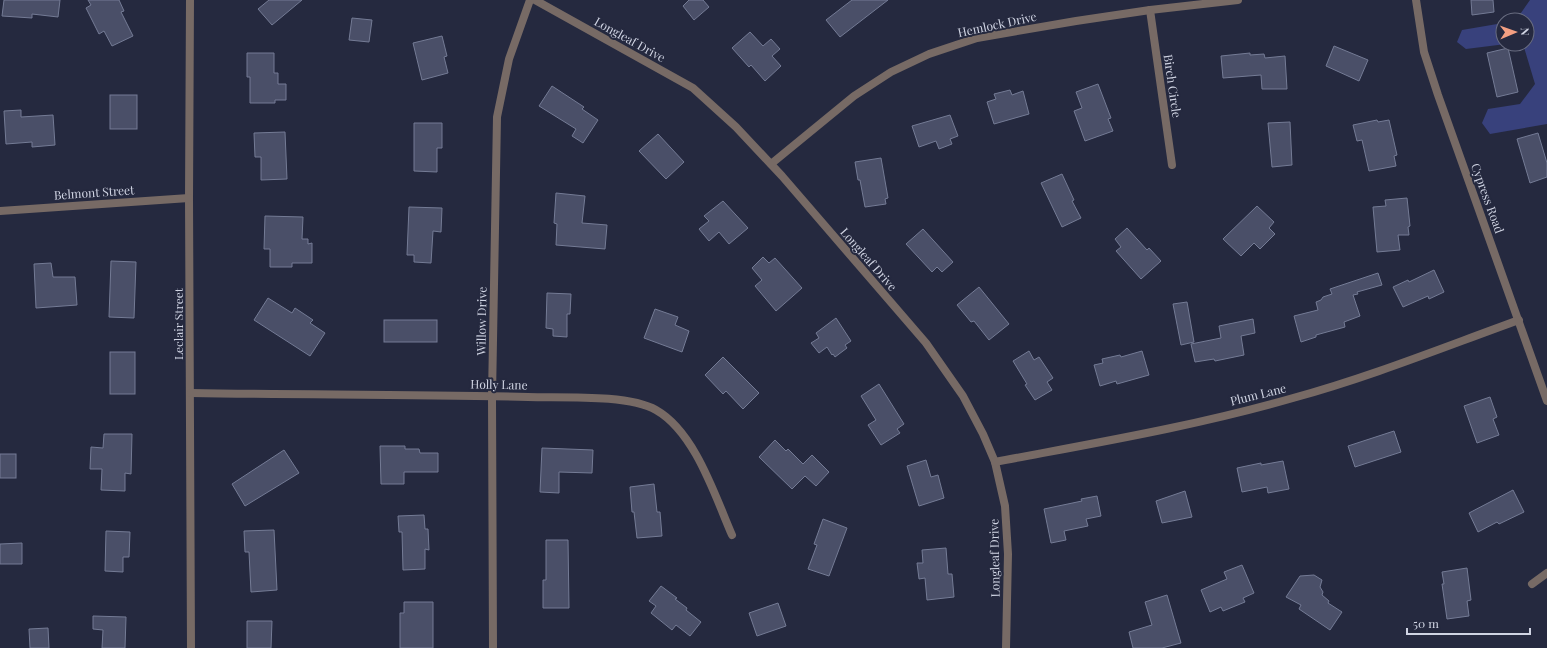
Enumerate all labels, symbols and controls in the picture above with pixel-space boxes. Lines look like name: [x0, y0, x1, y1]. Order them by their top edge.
street label: Hemlock Drive: [956, 8, 1038, 40]
north arrow: [1495, 12, 1535, 52]
street label: Longleaf Drive: [592, 13, 668, 65]
text: N: [1518, 27, 1533, 36]
street label: Birch Circle: [1161, 53, 1185, 119]
street label: Cypress Road: [1468, 161, 1508, 235]
street label: Belmont Street: [53, 181, 136, 203]
street label: Longleaf Drive: [837, 224, 901, 294]
street label: Leclair Street: [170, 287, 186, 360]
street label: Willow Drive: [472, 287, 490, 356]
street label: Holly Lane: [470, 376, 528, 392]
street label: Plum Lane: [1228, 379, 1288, 409]
street label: Longleaf Drive: [985, 519, 1003, 597]
scale bar: [1407, 610, 1530, 636]
text: 50 m: [1413, 615, 1439, 631]

